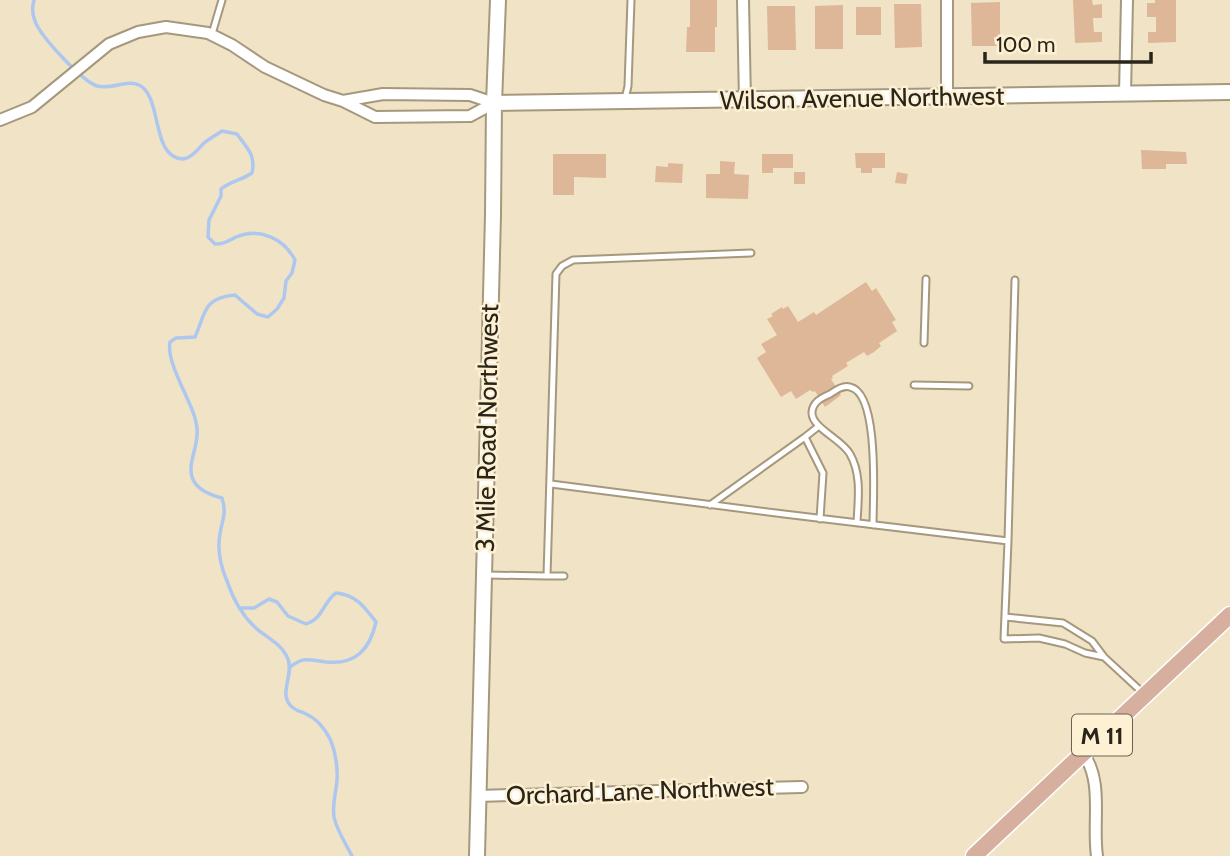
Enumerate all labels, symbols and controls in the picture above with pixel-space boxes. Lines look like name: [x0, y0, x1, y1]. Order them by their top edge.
scale bar: [985, 21, 1151, 65]
text: 100 m: [996, 32, 1055, 57]
street label: Wilson Avenue Northwest: [719, 80, 1005, 116]
street label: 3 Mile Road Northwest: [469, 303, 505, 552]
road number: M 11: [1072, 714, 1132, 756]
street label: Orchard Lane Northwest: [505, 770, 775, 812]

